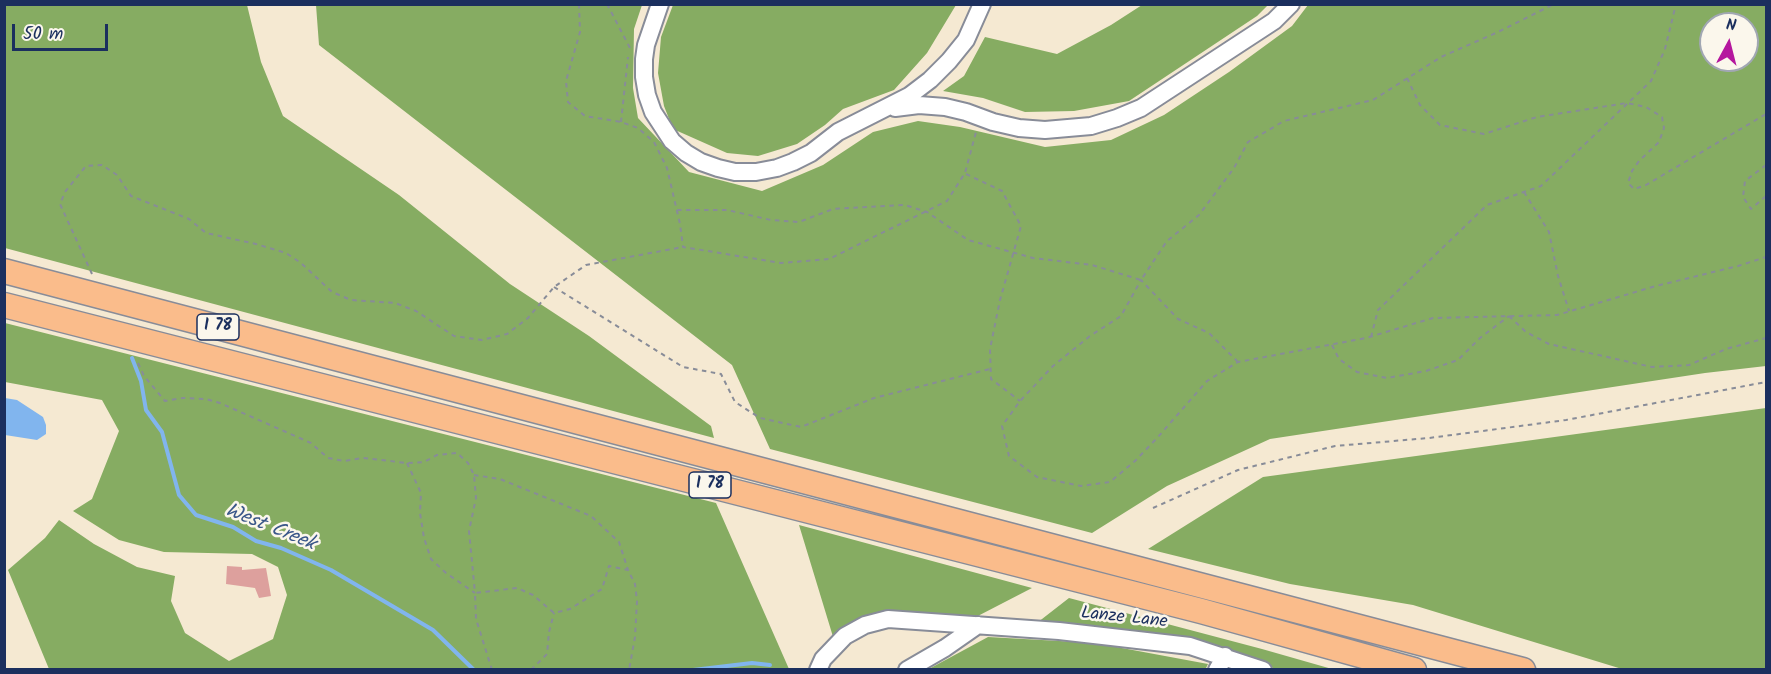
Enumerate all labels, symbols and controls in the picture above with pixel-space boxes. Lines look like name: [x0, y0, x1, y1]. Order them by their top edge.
scale bar: [15, 12, 111, 50]
north arrow: [1699, 12, 1759, 72]
text: N: [1724, 13, 1738, 39]
text: 50 m: [23, 20, 63, 49]
road number: I 78: [197, 314, 239, 340]
road number: I 78: [689, 472, 731, 498]
water label: West Creek: [222, 500, 318, 558]
street label: Lanze Lane: [1080, 604, 1168, 634]

